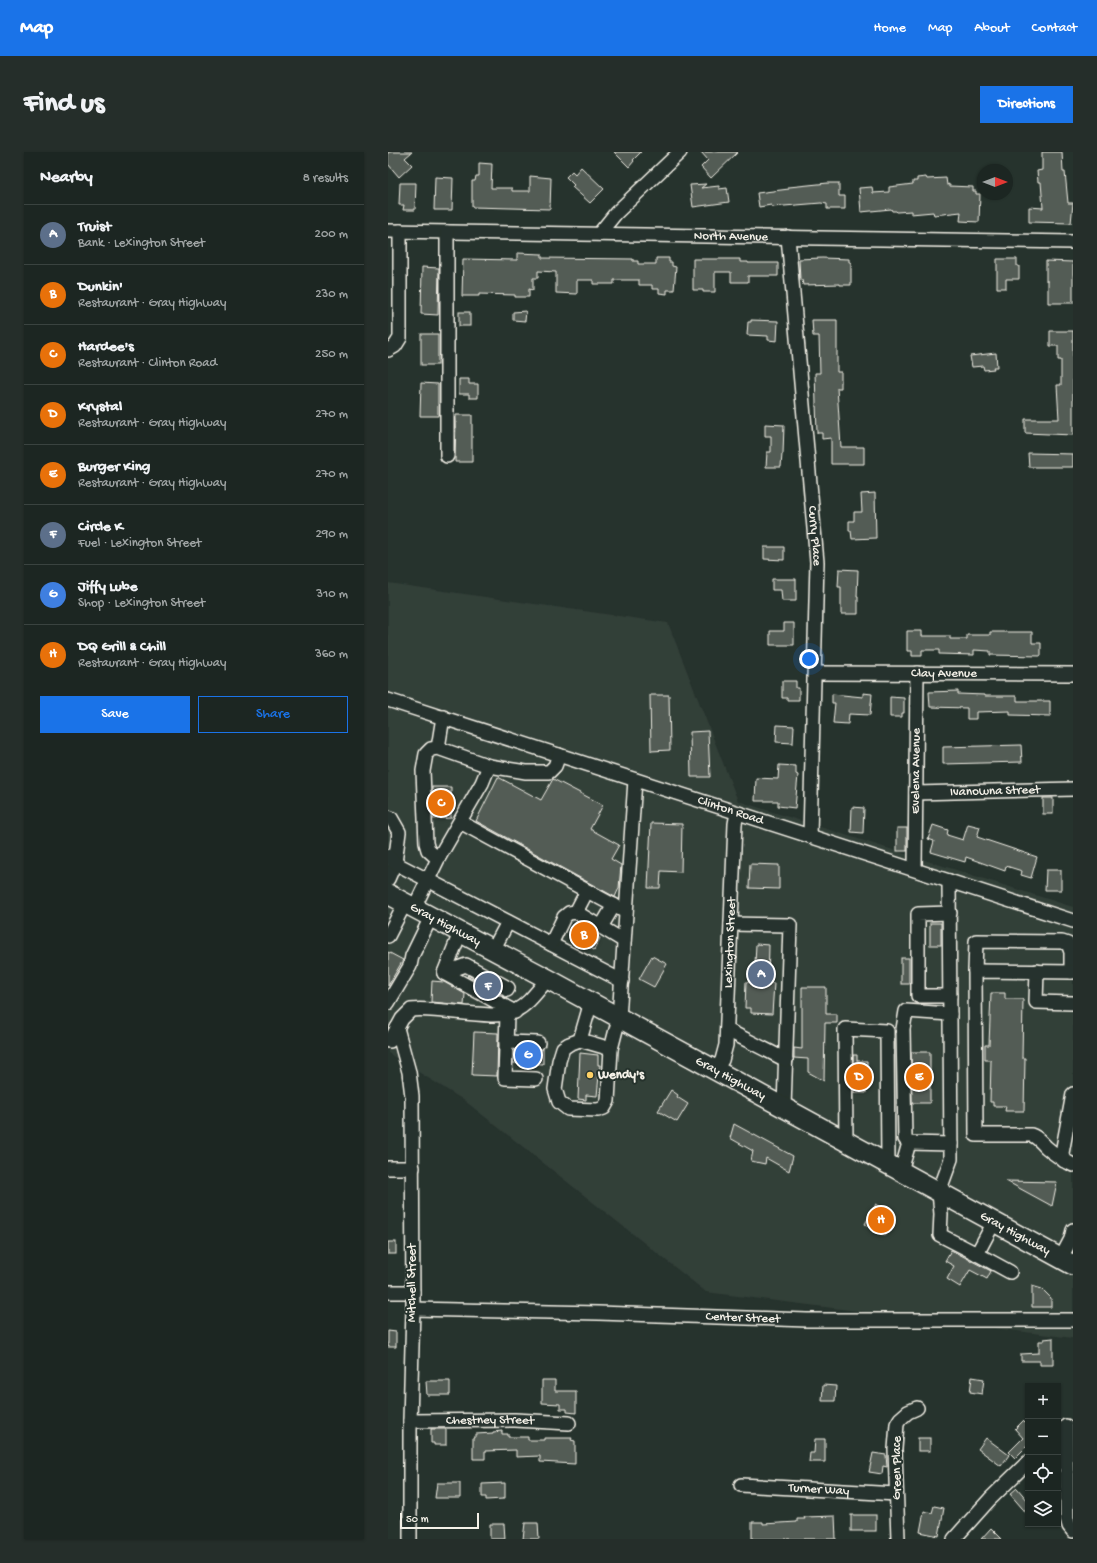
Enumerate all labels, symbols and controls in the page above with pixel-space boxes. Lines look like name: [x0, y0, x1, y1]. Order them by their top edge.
text: Map: [20, 17, 53, 40]
text: Home: [874, 20, 906, 37]
text: Map: [928, 20, 952, 37]
text: About: [974, 20, 1010, 37]
text: Contact: [1032, 20, 1077, 37]
button: Directions: [980, 86, 1073, 123]
text: Find us: [24, 88, 104, 121]
north arrow: [977, 164, 1013, 200]
text: Nearby: [40, 168, 93, 188]
text: 8 results: [303, 171, 348, 186]
text: Truist: [78, 218, 111, 236]
text: A: [49, 227, 57, 242]
text: 200 m: [315, 227, 348, 242]
street label: North Avenue: [694, 228, 769, 245]
text: Bank · Lexington Street: [78, 236, 205, 251]
text: Dunkin': [78, 278, 123, 296]
text: B: [50, 287, 56, 302]
text: 230 m: [315, 287, 348, 302]
text: Restaurant · Gray Highway: [78, 296, 226, 311]
text: Hardee's: [78, 338, 134, 356]
text: C: [49, 347, 57, 362]
text: 250 m: [315, 347, 348, 362]
text: Restaurant · Clinton Road: [78, 356, 217, 371]
text: Krystal: [78, 398, 122, 416]
text: D: [49, 407, 57, 422]
text: 270 m: [315, 407, 348, 422]
text: Restaurant · Gray Highway: [78, 416, 226, 431]
text: Burger King: [78, 458, 150, 476]
text: E: [49, 467, 57, 482]
text: 270 m: [315, 467, 348, 482]
text: Restaurant · Gray Highway: [78, 476, 226, 491]
street label: Curry Place: [805, 505, 825, 566]
text: Circle K: [78, 518, 123, 536]
text: F: [50, 527, 56, 542]
text: 290 m: [315, 527, 348, 542]
text: Fuel · Lexington Street: [78, 536, 201, 551]
text: Jiffy Lube: [78, 578, 138, 596]
text: G: [49, 587, 57, 602]
text: 310 m: [316, 587, 348, 602]
text: Shop · Lexington Street: [78, 596, 205, 611]
text: DQ Grill & Chill: [78, 638, 166, 656]
text: H: [49, 647, 57, 662]
text: 360 m: [315, 647, 348, 662]
your location: [799, 649, 819, 669]
text: Restaurant · Gray Highway: [78, 656, 226, 671]
street label: Clay Avenue: [911, 666, 977, 681]
button: Save: [40, 696, 190, 733]
button: Share: [198, 696, 348, 733]
street label: Evelena Avenue: [908, 728, 924, 814]
street label: Ivanowna Street: [950, 782, 1042, 800]
pin: C: [428, 788, 454, 818]
street label: Clinton Road: [696, 793, 767, 829]
street label: Lexington Street: [721, 895, 740, 988]
street label: Gray Highway: [407, 900, 484, 950]
pin: B: [571, 920, 597, 950]
pin: A: [748, 959, 774, 989]
pin: F: [475, 971, 501, 1001]
pin: G: [515, 1040, 541, 1070]
street label: Gray Highway: [693, 1053, 769, 1104]
pin: D: [846, 1062, 872, 1092]
pin: E: [906, 1062, 932, 1092]
place label: Wendy's: [597, 1068, 645, 1083]
marker: Wendy's: [585, 1070, 595, 1080]
pin: H: [868, 1205, 894, 1235]
street label: Gray Highway: [977, 1208, 1053, 1259]
street label: Mitchell Street: [405, 1242, 420, 1322]
street label: Center Street: [705, 1309, 782, 1327]
map controls: [1025, 1383, 1061, 1527]
button: +: [1025, 1383, 1061, 1419]
street label: Chestney Street: [446, 1412, 536, 1429]
button: −: [1025, 1419, 1061, 1455]
street label: Green Place: [890, 1436, 905, 1500]
button: locate: [1025, 1455, 1061, 1491]
street label: Turner Way: [787, 1480, 850, 1499]
button: layers: [1025, 1491, 1061, 1527]
scale bar: [400, 1511, 479, 1530]
text: 50 m: [406, 1514, 428, 1526]

